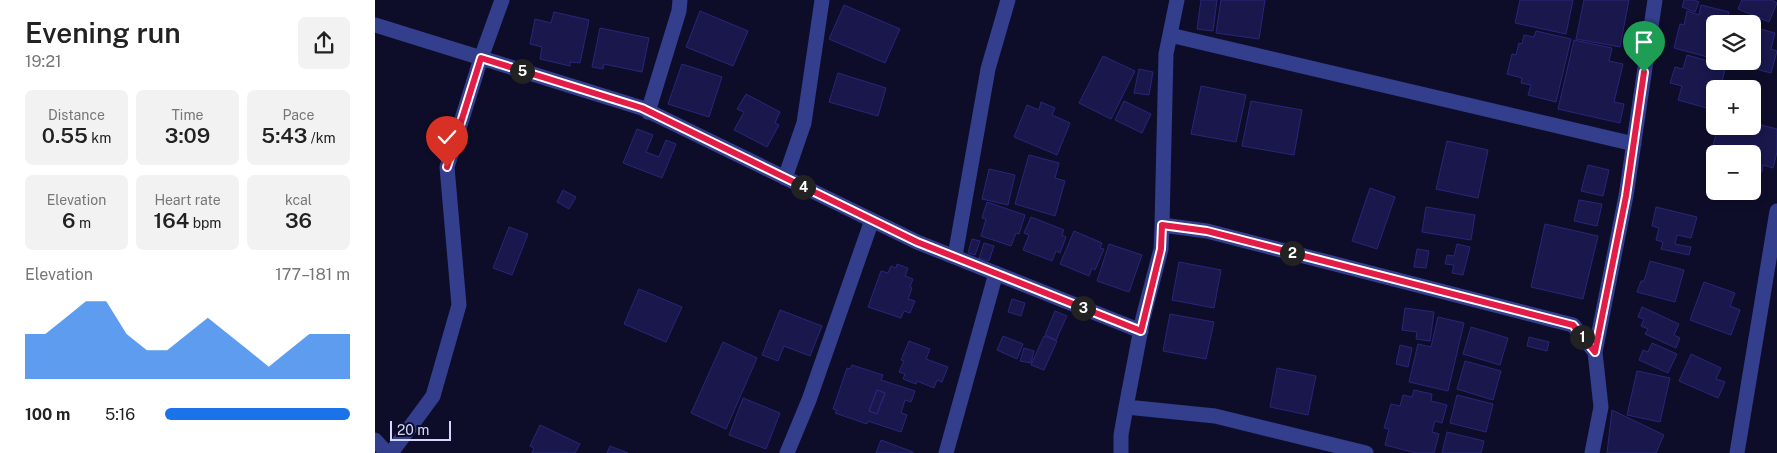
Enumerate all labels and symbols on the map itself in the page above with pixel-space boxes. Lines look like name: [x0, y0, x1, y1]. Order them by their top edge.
pin: [1623, 21, 1665, 72]
pin: 5: [509, 58, 535, 84]
pin: [426, 116, 468, 167]
pin: 4: [791, 174, 815, 200]
pin: 2: [1279, 240, 1305, 266]
pin: 3: [1071, 296, 1095, 320]
pin: 1: [1569, 324, 1595, 350]
scale bar: [390, 418, 451, 441]

